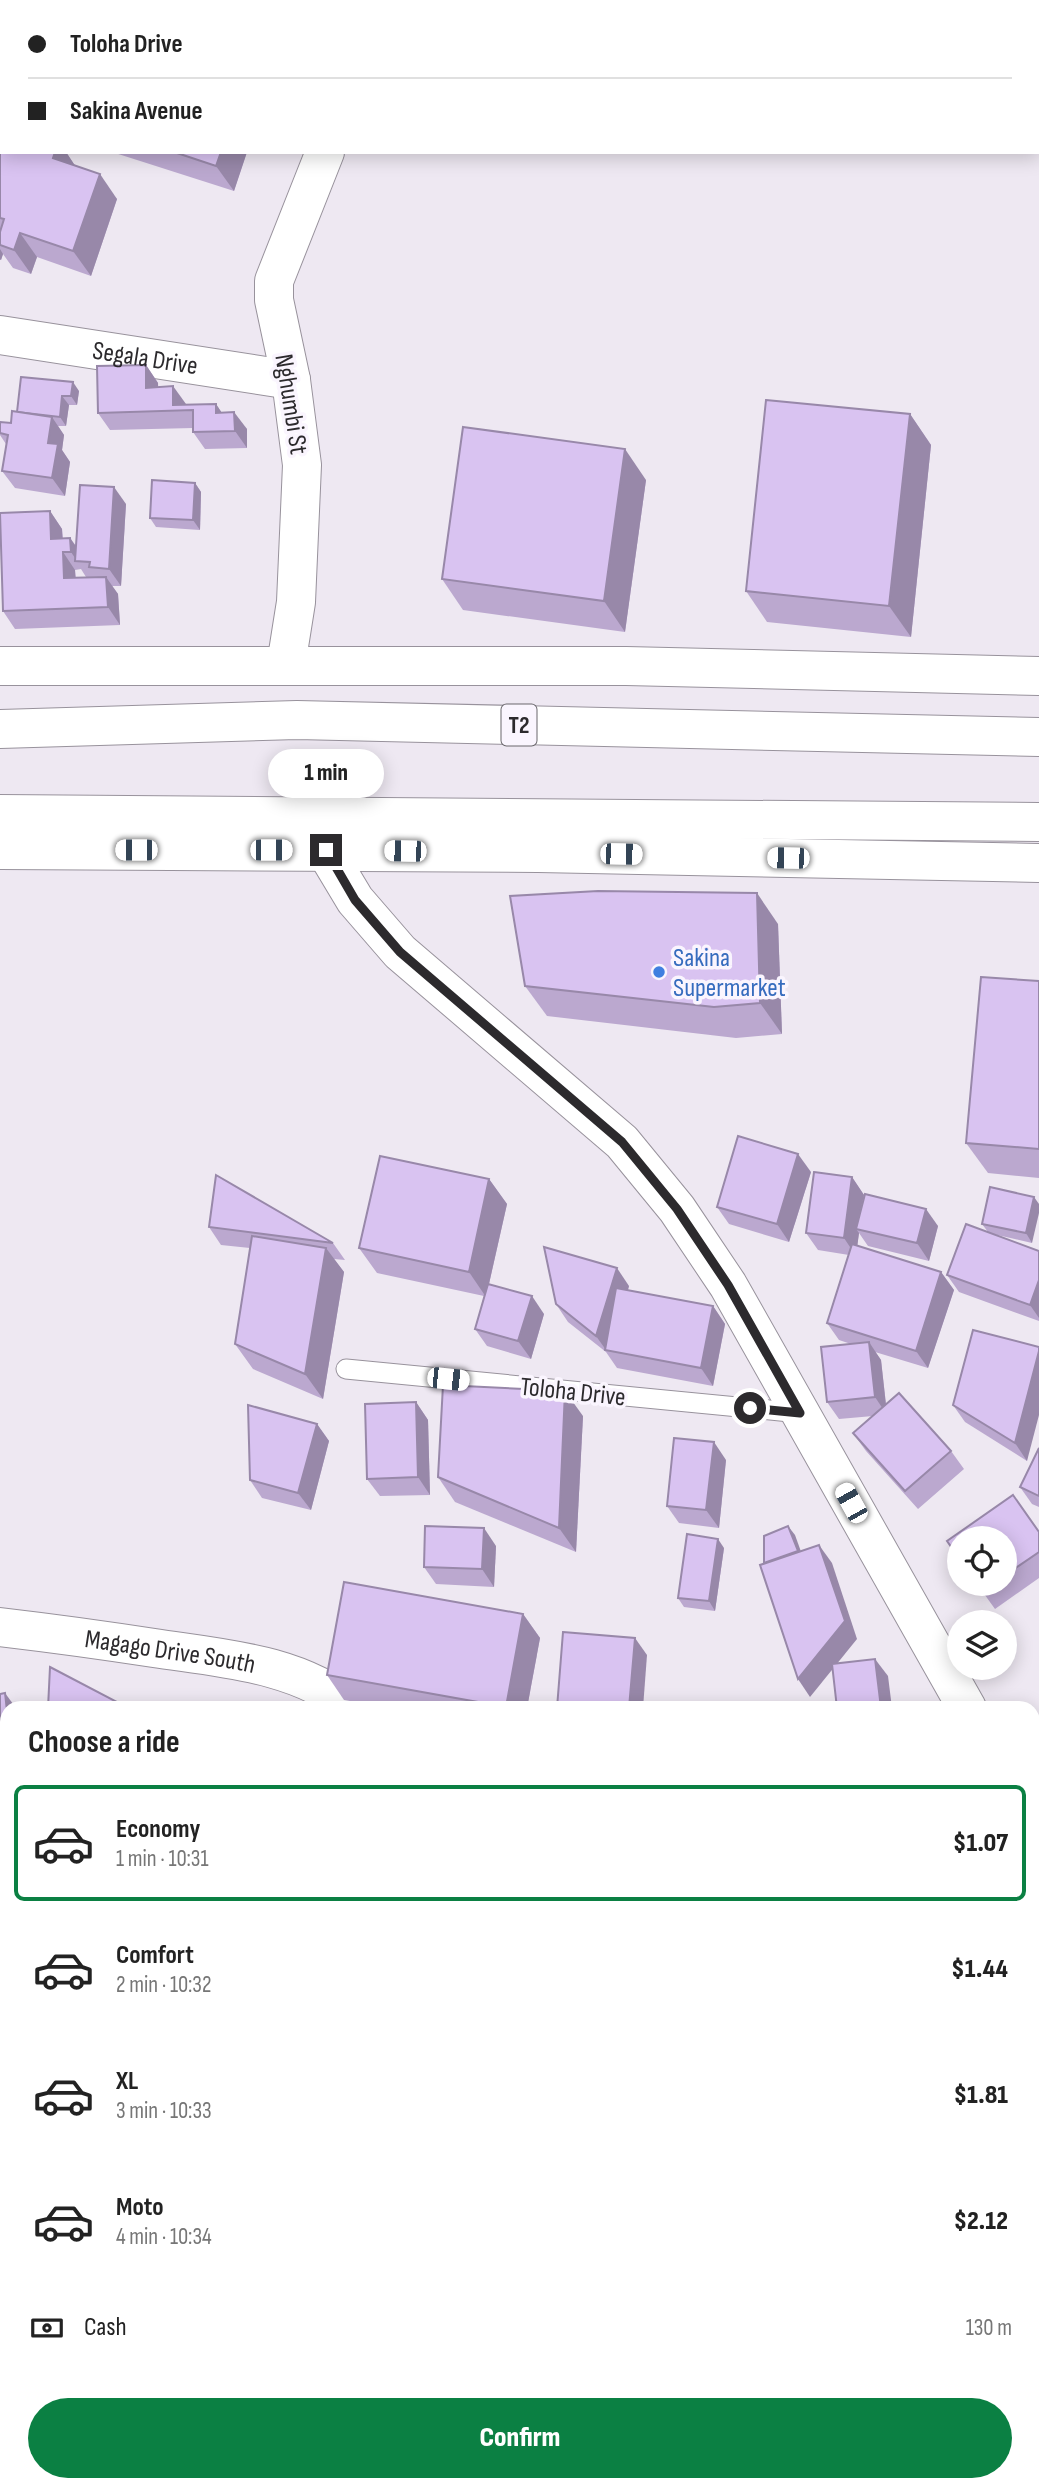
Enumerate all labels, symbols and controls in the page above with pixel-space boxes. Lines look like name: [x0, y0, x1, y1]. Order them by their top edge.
text: Toloha Drive: [70, 29, 183, 60]
text: Sakina Avenue: [70, 96, 202, 127]
street label: Segala Drive: [90, 336, 200, 382]
street label: Nghumbi St: [267, 352, 314, 457]
road number: T2: [502, 704, 536, 746]
callout: 1 min: [268, 748, 384, 798]
text: 1 min: [304, 759, 348, 787]
route end: [310, 834, 342, 866]
car: [116, 840, 158, 861]
car: [251, 840, 293, 861]
car: [384, 840, 427, 862]
car: [600, 843, 643, 865]
car: [767, 847, 810, 869]
place label: Sakina Supermarket: [673, 943, 786, 1004]
marker: Sakina Supermarket: [651, 964, 667, 980]
car: [427, 1366, 470, 1392]
street label: Toloha Drive: [519, 1372, 627, 1413]
route start: [734, 1392, 766, 1424]
car: [832, 1480, 871, 1526]
map controls: [947, 1526, 1017, 1680]
button: locate: [947, 1526, 1017, 1596]
button: layers: [947, 1610, 1017, 1680]
street label: Magago Drive South: [83, 1624, 258, 1681]
text: Choose a ride: [28, 1723, 180, 1762]
icon: car: [32, 1812, 95, 1875]
text: Economy: [116, 1814, 200, 1845]
text: $1.07: [953, 1828, 1008, 1859]
text: 1 min · 10:31: [116, 1845, 209, 1873]
icon: car: [32, 1938, 95, 2001]
text: Comfort: [116, 1940, 194, 1971]
text: $1.44: [951, 1954, 1008, 1985]
text: 2 min · 10:32: [116, 1971, 211, 1999]
icon: car: [32, 2064, 95, 2127]
text: XL: [116, 2066, 138, 2097]
text: $1.81: [954, 2080, 1008, 2111]
text: 3 min · 10:33: [116, 2097, 212, 2125]
icon: car: [32, 2190, 95, 2253]
text: Moto: [116, 2192, 164, 2223]
text: $2.12: [954, 2206, 1008, 2237]
text: 4 min · 10:34: [116, 2223, 212, 2251]
icon: cash: [28, 2309, 66, 2347]
text: Cash: [84, 2312, 127, 2343]
text: 130 m: [966, 2314, 1012, 2342]
button: Confirm: [28, 2398, 1012, 2478]

